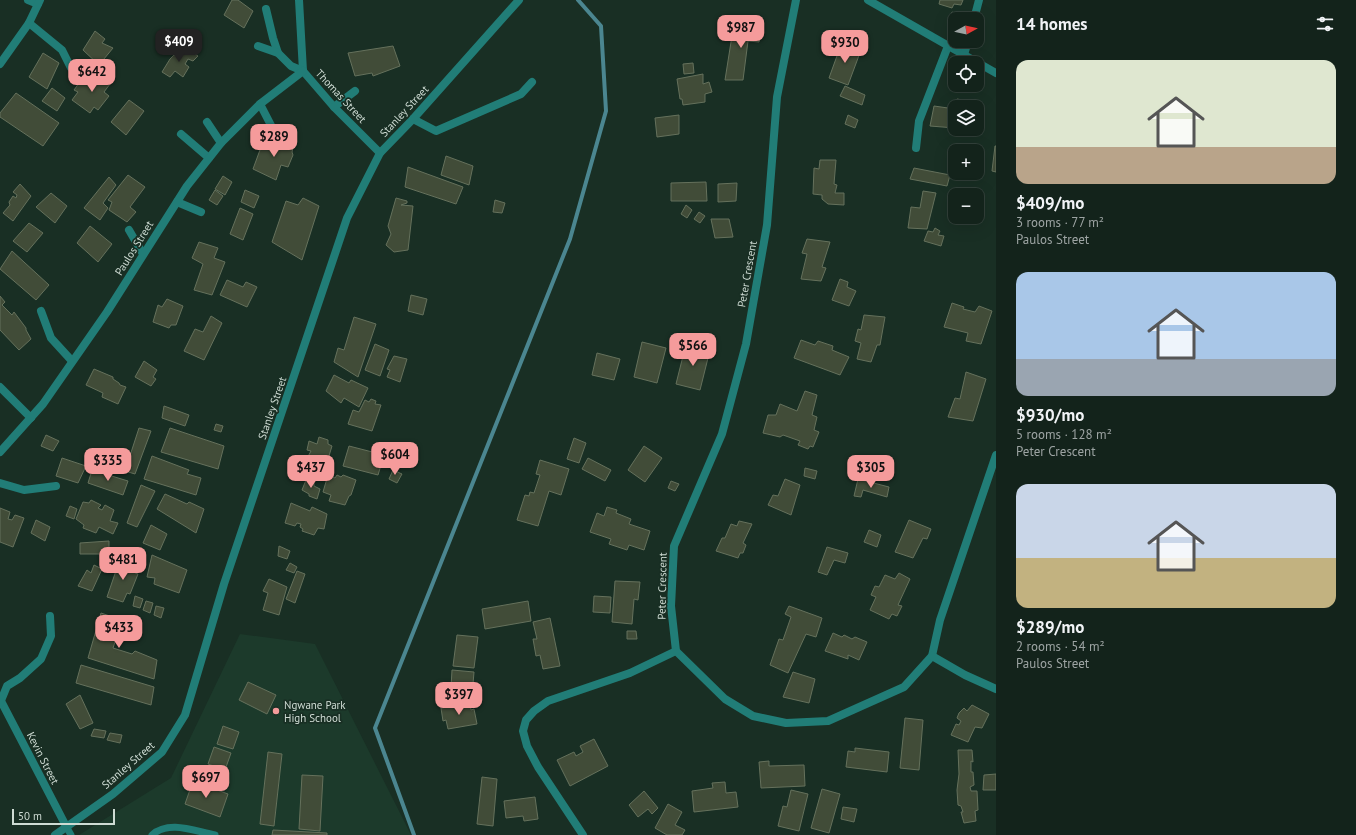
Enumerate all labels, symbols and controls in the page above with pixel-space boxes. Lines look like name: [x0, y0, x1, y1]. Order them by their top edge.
north arrow: [948, 12, 984, 48]
map controls: [948, 12, 984, 224]
text: 14 homes: [1016, 13, 1087, 35]
icon: filters: [1314, 13, 1336, 35]
pin: $987: [717, 15, 765, 49]
text: $987: [726, 19, 756, 36]
pin: $409: [155, 29, 203, 63]
pin: $930: [821, 30, 869, 64]
text: $409: [164, 33, 194, 50]
text: $930: [830, 34, 860, 51]
button: locate: [948, 56, 984, 92]
pin: $642: [68, 59, 116, 93]
text: $642: [77, 63, 107, 80]
street label: Thomas Street: [313, 66, 370, 126]
street label: Stanley Street: [377, 82, 432, 140]
icon: home: [1140, 86, 1212, 158]
button: layers: [948, 100, 984, 136]
pin: $289: [250, 124, 298, 158]
text: $289: [259, 128, 289, 145]
button: +: [948, 144, 984, 180]
button: −: [948, 188, 984, 224]
text: $409/mo: [1016, 192, 1084, 214]
text: 3 rooms · 77 m²: [1016, 214, 1104, 231]
street label: Paulos Street: [112, 218, 156, 278]
text: Paulos Street: [1016, 231, 1089, 248]
street label: Peter Crescent: [734, 239, 760, 308]
icon: home: [1140, 298, 1212, 370]
pin: $566: [669, 333, 717, 367]
text: $566: [678, 337, 708, 354]
street label: Stanley Street: [255, 375, 289, 441]
text: $930/mo: [1016, 404, 1084, 426]
text: 5 rooms · 128 m²: [1016, 426, 1112, 443]
pin: $604: [371, 442, 419, 476]
text: Peter Crescent: [1016, 443, 1096, 460]
text: $604: [380, 446, 410, 463]
pin: $335: [84, 448, 132, 482]
text: $335: [93, 452, 123, 469]
pin: $437: [287, 455, 335, 489]
pin: $305: [847, 455, 895, 489]
text: $437: [296, 459, 326, 476]
text: $305: [856, 459, 886, 476]
icon: home: [1140, 510, 1212, 582]
pin: $481: [99, 547, 147, 581]
text: $481: [108, 551, 138, 568]
street label: Peter Crescent: [654, 552, 670, 620]
pin: $433: [95, 615, 143, 649]
text: $289/mo: [1016, 616, 1084, 638]
text: $433: [104, 619, 134, 636]
text: 2 rooms · 54 m²: [1016, 638, 1105, 655]
text: Paulos Street: [1016, 655, 1089, 672]
pin: $397: [435, 682, 483, 716]
text: $397: [444, 686, 474, 703]
place label: Ngwane Park High School: [284, 698, 346, 725]
marker: Ngwane Park High School: [271, 706, 281, 716]
street label: Kevin Street: [24, 730, 62, 787]
street label: Stanley Street: [99, 738, 157, 792]
pin: $697: [182, 765, 230, 799]
text: $697: [191, 769, 221, 786]
scale bar: [12, 807, 115, 826]
text: 50 m: [18, 809, 42, 823]

